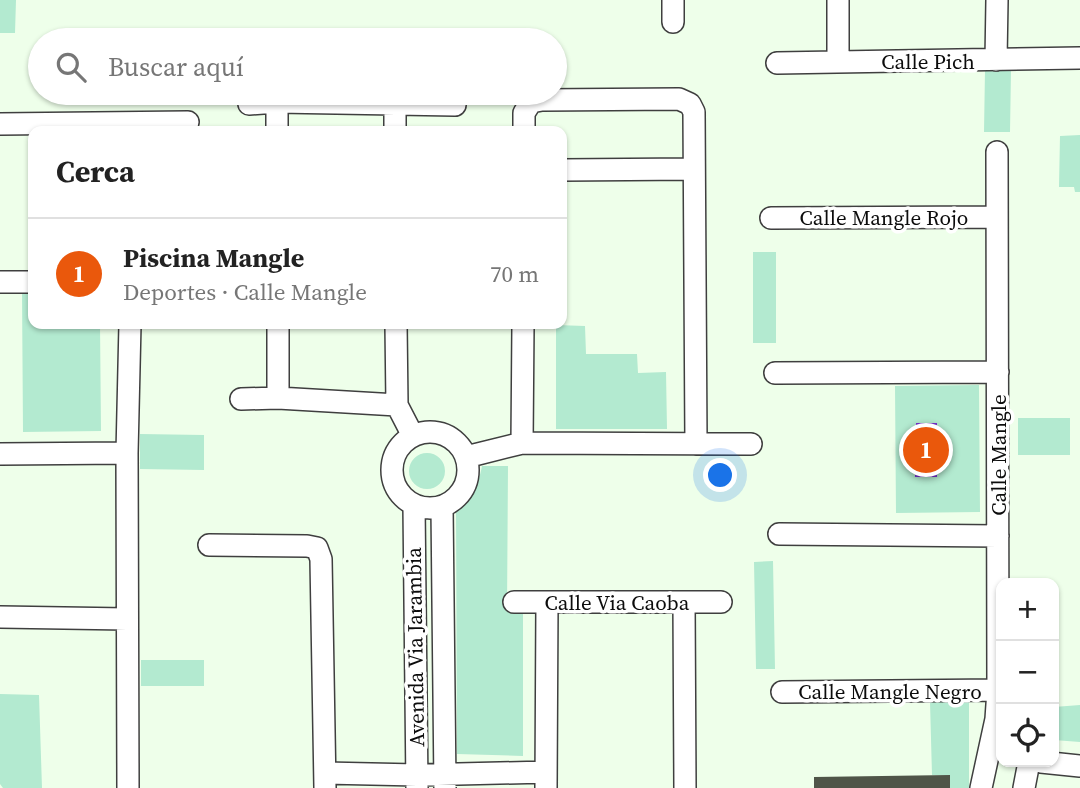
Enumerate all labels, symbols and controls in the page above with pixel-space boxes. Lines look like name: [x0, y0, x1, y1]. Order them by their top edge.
search box: [28, 28, 567, 105]
street label: Calle Pich: [881, 47, 975, 76]
icon: search: [52, 48, 90, 86]
text: Buscar aquí: [108, 49, 244, 85]
text: Cerca: [56, 151, 135, 192]
street label: Calle Mangle Rojo: [800, 203, 968, 232]
text: Piscina Mangle: [123, 240, 304, 276]
text: 1: [73, 258, 85, 290]
text: 70 m: [490, 258, 539, 290]
text: Deportes · Calle Mangle: [123, 276, 367, 308]
street label: Calle Mangle: [984, 394, 1013, 516]
pin: 1: [903, 424, 949, 476]
your location: [703, 458, 737, 492]
street label: Avenida Via Jarambia: [399, 547, 431, 747]
map controls: [996, 578, 1059, 767]
button: +: [996, 578, 1059, 641]
street label: Calle Via Caoba: [545, 588, 690, 617]
button: −: [996, 641, 1059, 704]
street label: Calle Mangle Negro: [798, 677, 982, 706]
button: locate: [996, 704, 1059, 767]

